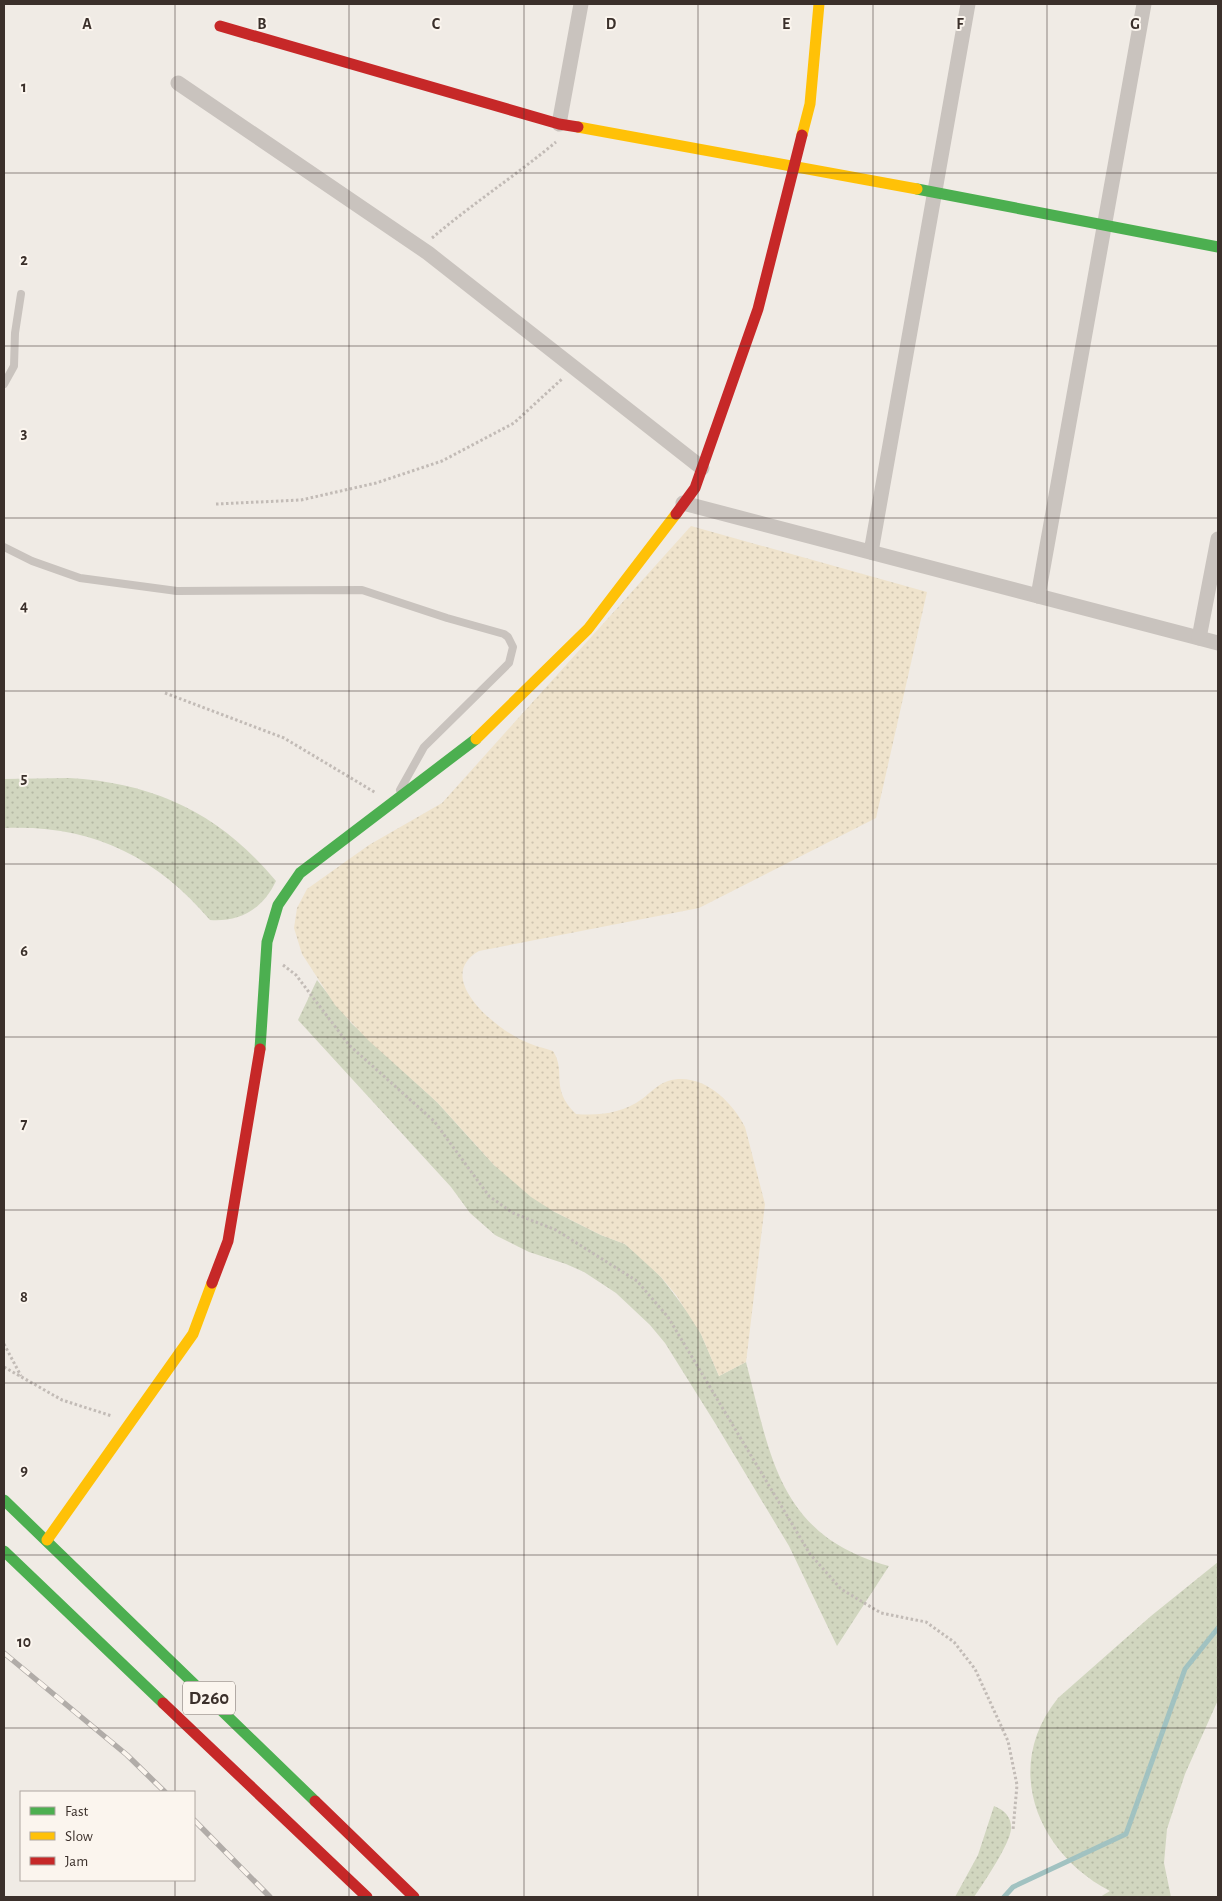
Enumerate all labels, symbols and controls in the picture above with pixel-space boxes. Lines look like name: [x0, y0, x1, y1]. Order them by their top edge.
text: A: [82, 16, 92, 32]
text: B: [257, 16, 267, 32]
text: C: [432, 16, 441, 32]
text: D: [606, 16, 617, 32]
text: E: [782, 16, 790, 32]
text: F: [956, 16, 964, 32]
text: G: [1130, 16, 1140, 32]
text: 1: [21, 79, 27, 95]
text: 2: [20, 252, 28, 268]
text: 3: [21, 425, 28, 441]
text: 4: [20, 598, 28, 614]
text: 5: [21, 770, 28, 786]
text: 6: [20, 943, 28, 959]
text: 7: [21, 1116, 28, 1132]
text: 8: [20, 1289, 28, 1305]
text: 9: [20, 1462, 28, 1478]
text: 10: [17, 1634, 31, 1650]
road number: D260: [183, 1682, 235, 1715]
legend: [20, 1791, 195, 1881]
text: Fast: [65, 1804, 89, 1819]
text: Slow: [65, 1829, 93, 1844]
text: Jam: [65, 1854, 88, 1869]

